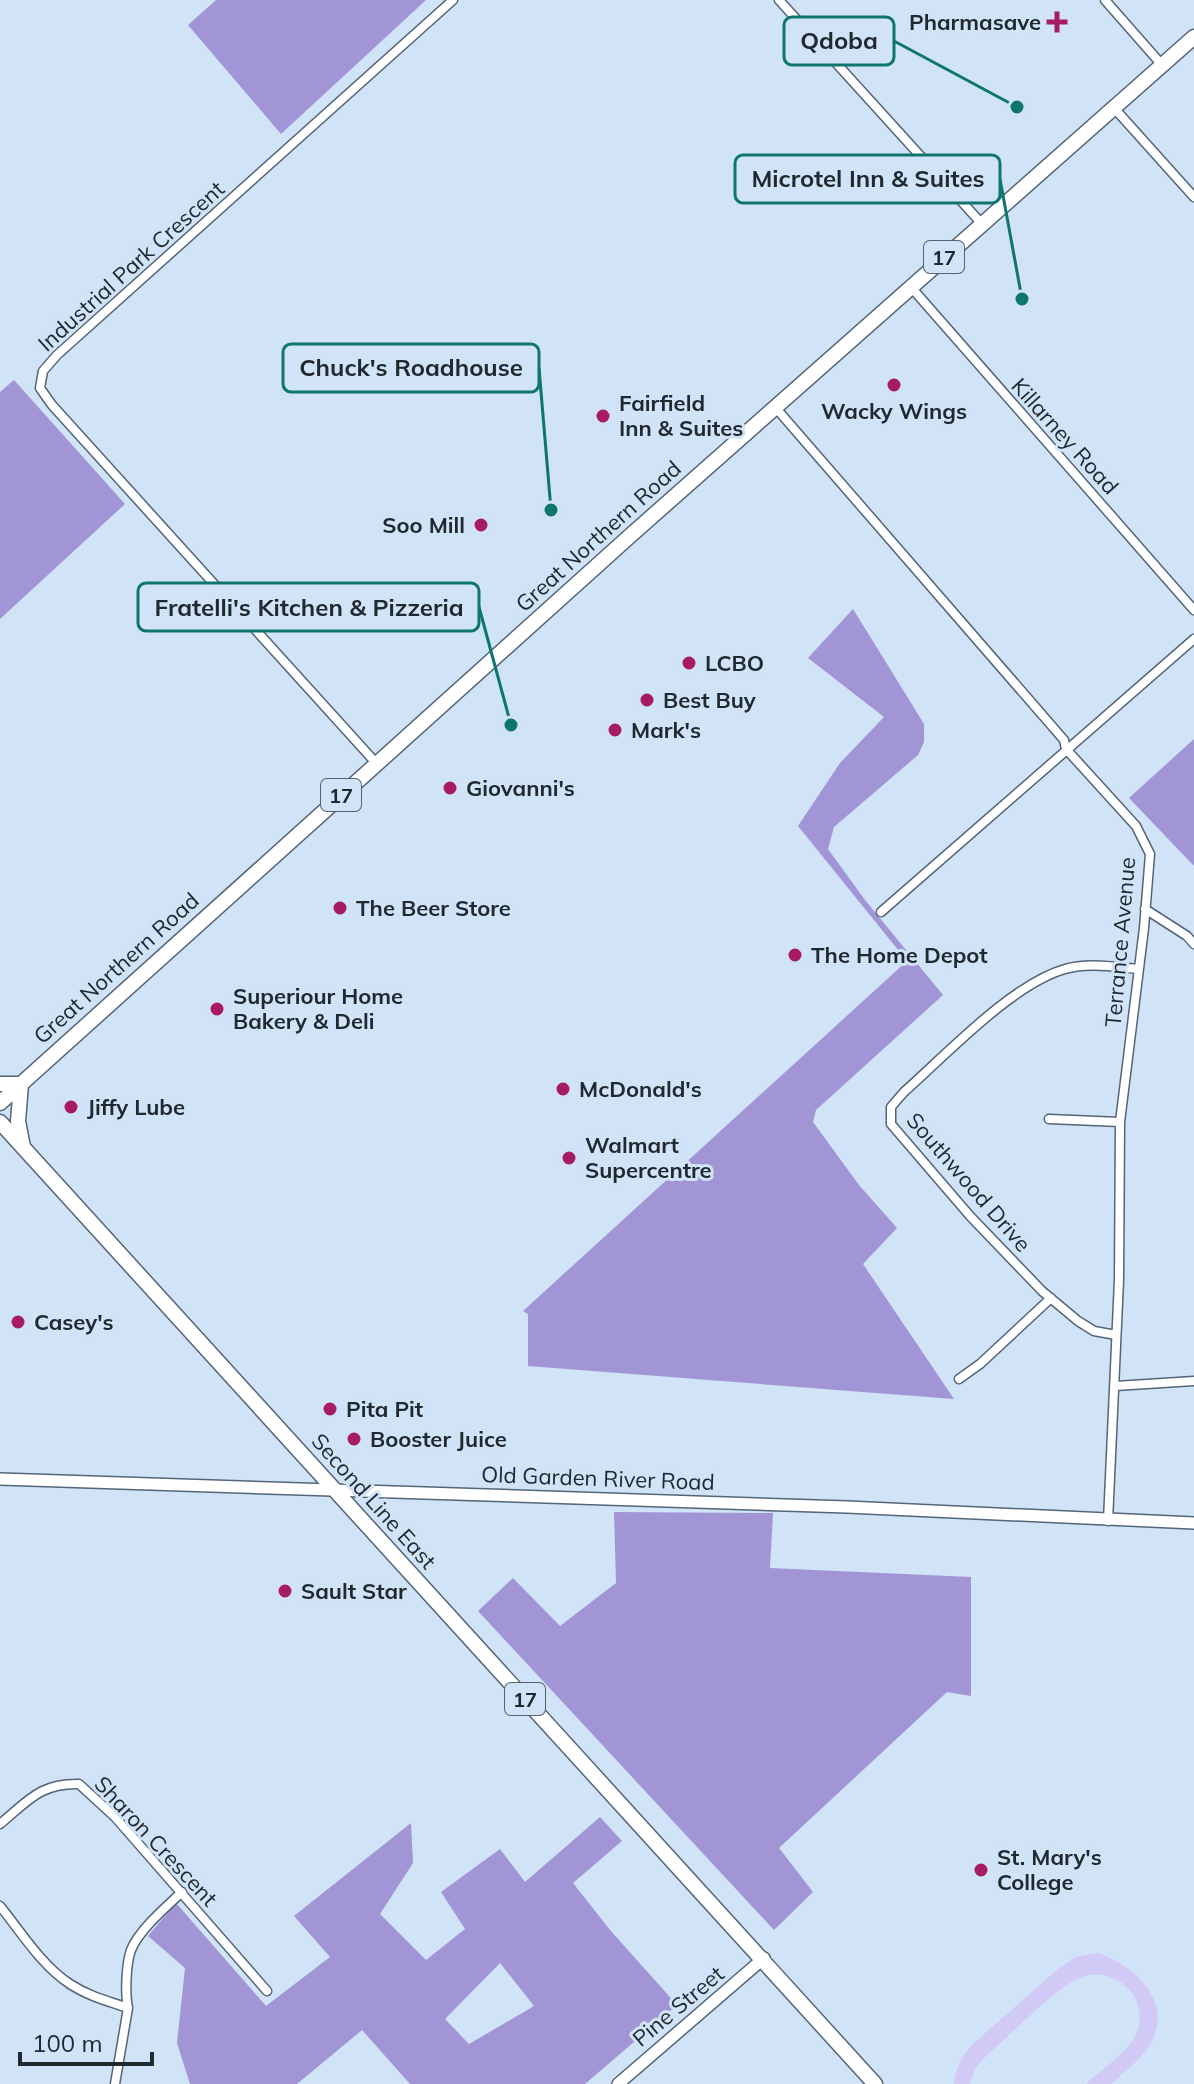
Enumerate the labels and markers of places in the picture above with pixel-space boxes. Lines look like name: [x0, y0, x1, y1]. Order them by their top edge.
place label: Pharmasave: [909, 8, 1041, 36]
marker: Pharmasave: [1048, 13, 1066, 31]
callout: Qdoba: [784, 17, 894, 65]
callout: Microtel Inn & Suites: [735, 155, 1000, 203]
callout: Chuck's Roadhouse: [283, 344, 539, 392]
marker: Wacky Wings: [885, 376, 903, 394]
place label: Fairfield Inn & Suites: [619, 389, 743, 442]
place label: Wacky Wings: [821, 397, 967, 425]
marker: Fairfield Inn & Suites: [594, 407, 612, 425]
place label: Soo Mill: [382, 511, 465, 539]
marker: Soo Mill: [472, 516, 490, 534]
callout: Fratelli's Kitchen & Pizzeria: [138, 583, 479, 631]
place label: LCBO: [705, 649, 764, 677]
marker: LCBO: [680, 654, 698, 672]
place label: Best Buy: [663, 686, 756, 714]
marker: Best Buy: [638, 691, 656, 709]
place label: Mark's: [631, 716, 701, 744]
marker: Mark's: [606, 721, 624, 739]
place label: Giovanni's: [466, 774, 575, 802]
marker: Giovanni's: [441, 779, 459, 797]
place label: The Beer Store: [356, 894, 511, 922]
marker: The Beer Store: [331, 899, 349, 917]
place label: The Home Depot: [811, 941, 988, 969]
marker: The Home Depot: [786, 946, 804, 964]
place label: Superiour Home Bakery & Deli: [233, 982, 403, 1035]
marker: Superiour Home Bakery & Deli: [208, 1000, 226, 1018]
place label: McDonald's: [579, 1075, 702, 1103]
marker: McDonald's: [554, 1080, 572, 1098]
place label: Jiffy Lube: [87, 1093, 185, 1121]
marker: Jiffy Lube: [62, 1098, 80, 1116]
place label: Walmart Supercentre: [585, 1131, 712, 1184]
marker: Walmart Supercentre: [560, 1149, 578, 1167]
place label: Casey's: [34, 1308, 114, 1336]
marker: Casey's: [9, 1313, 27, 1331]
place label: Pita Pit: [346, 1395, 423, 1423]
marker: Pita Pit: [321, 1400, 339, 1418]
place label: Booster Juice: [370, 1425, 507, 1453]
marker: Booster Juice: [345, 1430, 363, 1448]
place label: Sault Star: [301, 1577, 407, 1605]
marker: Sault Star: [276, 1582, 294, 1600]
place label: St. Mary's College: [997, 1843, 1102, 1896]
marker: St. Mary's College: [972, 1861, 990, 1879]

